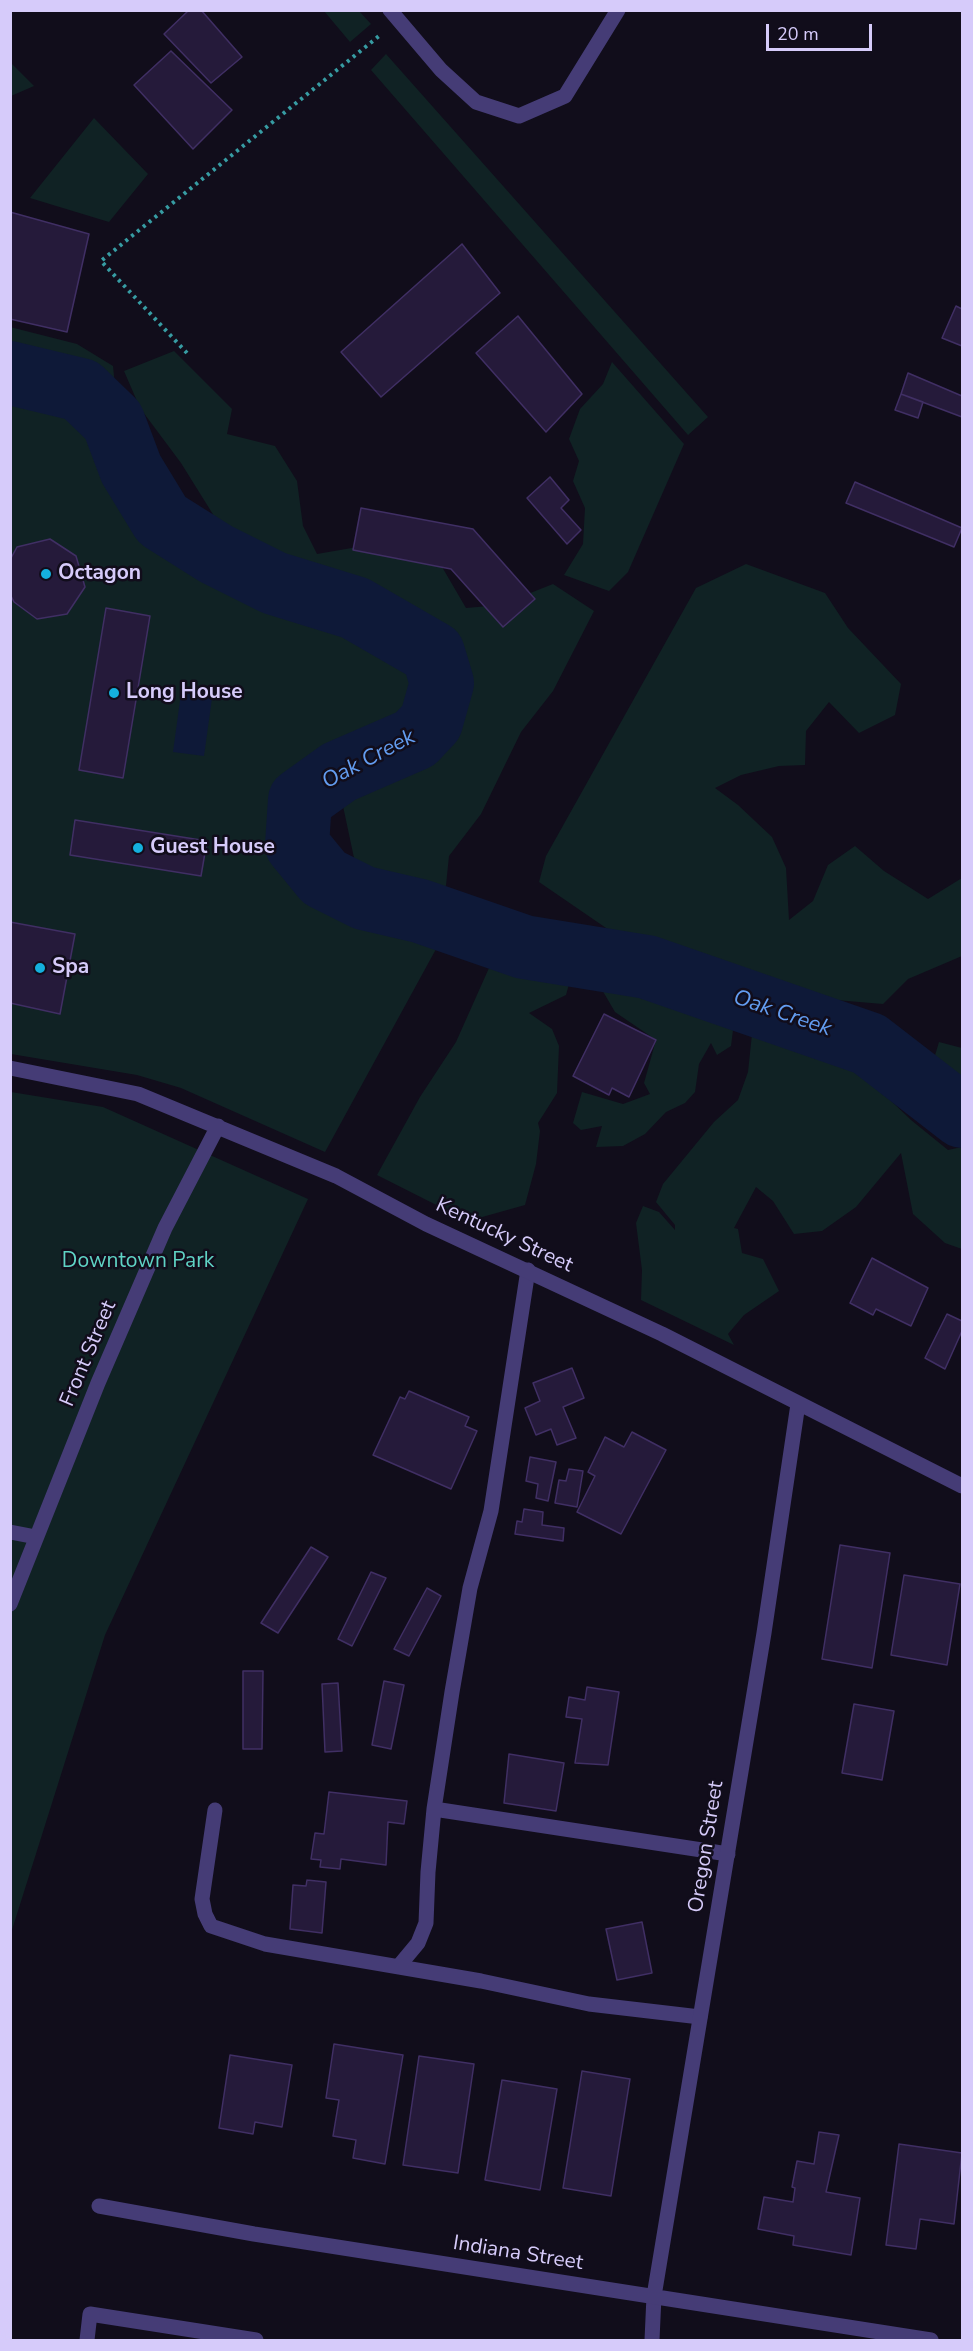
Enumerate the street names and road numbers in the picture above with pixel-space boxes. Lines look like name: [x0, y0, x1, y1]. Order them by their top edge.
street label: Kentucky Street: [431, 1193, 577, 1279]
street label: Front Street: [55, 1297, 123, 1411]
street label: Oregon Street: [684, 1779, 730, 1915]
street label: Indiana Street: [451, 2231, 585, 2277]

